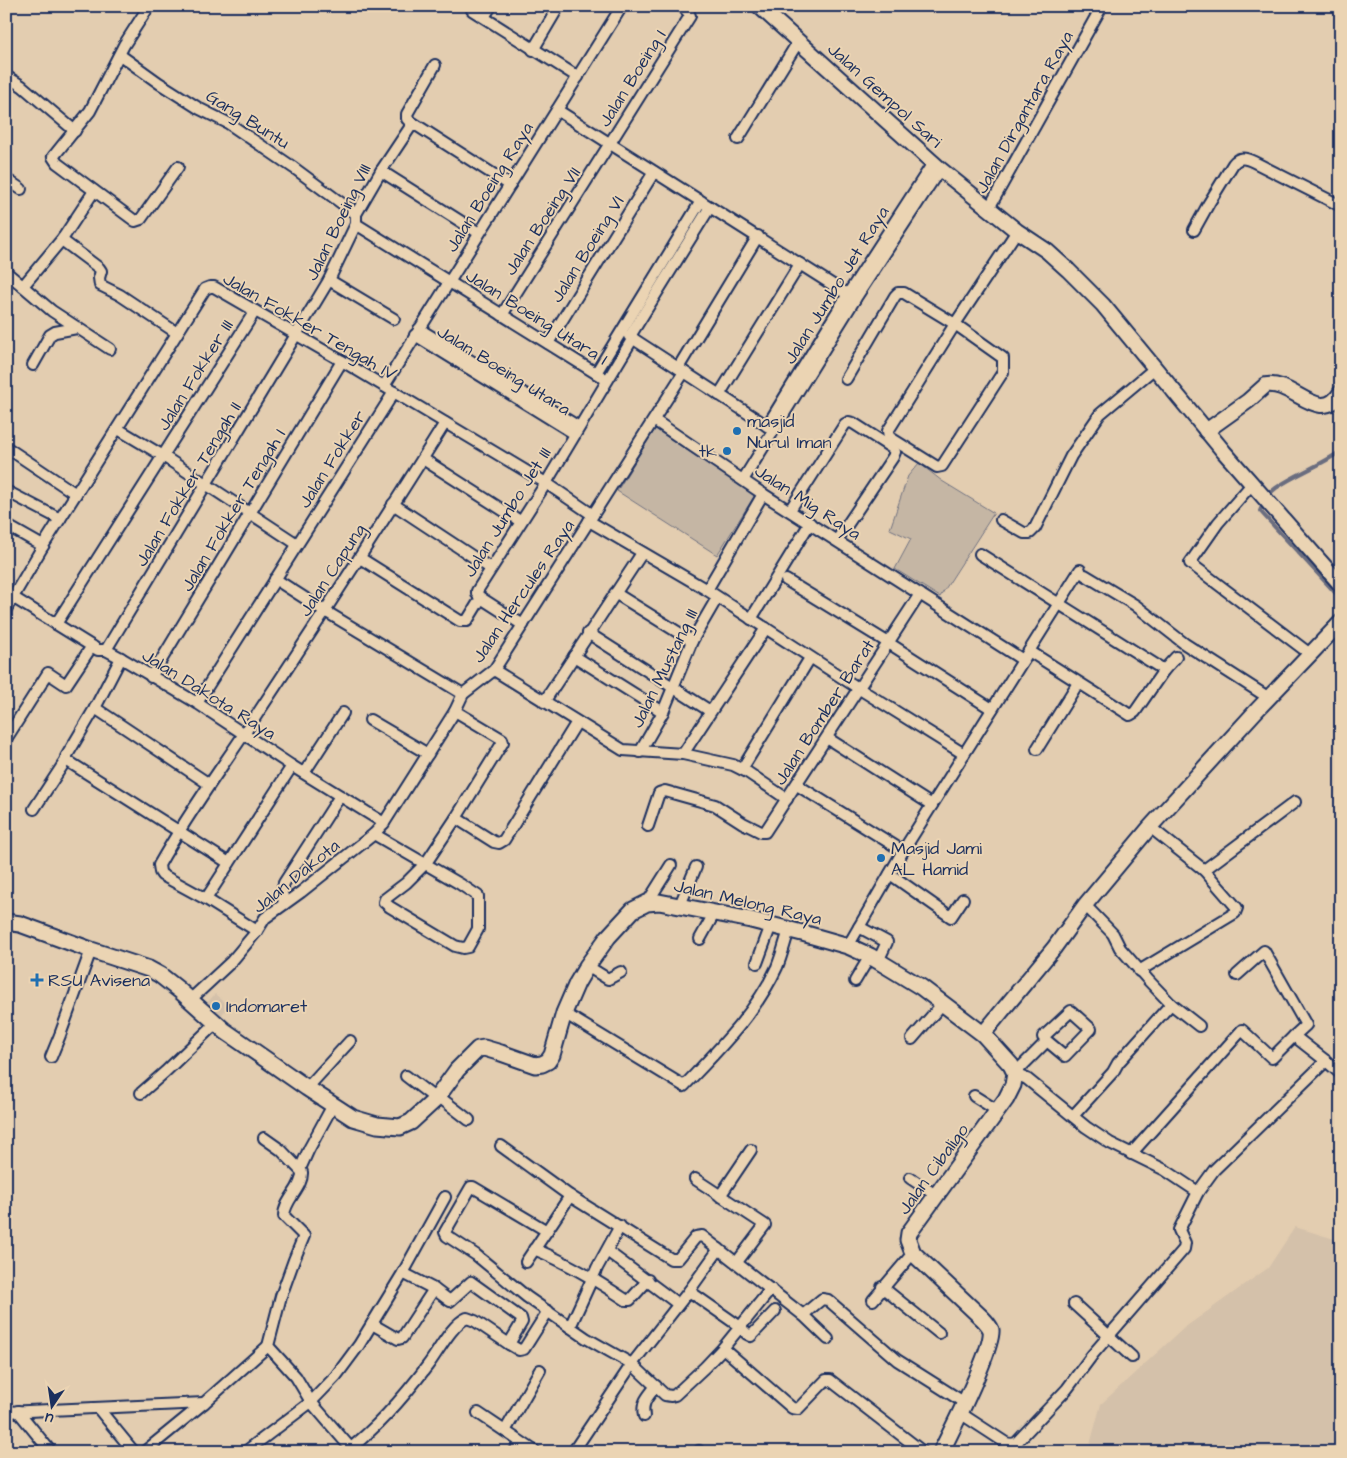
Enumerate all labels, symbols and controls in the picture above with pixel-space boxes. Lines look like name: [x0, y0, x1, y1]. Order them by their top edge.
street label: Jalan Boeing I: [593, 25, 673, 132]
street label: Jalan Dirgantara Raya: [969, 26, 1080, 199]
street label: Jalan Gempol Sari: [822, 37, 948, 154]
street label: Gang Buntu: [201, 84, 294, 156]
street label: Jalan Boeing Raya: [439, 118, 540, 258]
street label: Jalan Boeing VIII: [299, 160, 378, 285]
street label: Jalan Boeing VII: [498, 162, 588, 281]
street label: Jalan Boeing VI: [545, 191, 631, 308]
street label: Jalan Jumbo Jet Raya: [778, 202, 896, 369]
street label: Jalan Boeing Utara I: [460, 264, 613, 372]
street label: Jalan Fokker Tengah IV: [218, 266, 401, 387]
street label: Jalan Fokker III: [151, 315, 240, 436]
street label: Jalan Boeing Utara: [432, 319, 575, 423]
street label: Jalan Fokker Tengah II: [130, 398, 246, 570]
street label: Jalan Fokker: [292, 405, 373, 513]
place label: masjid Nurul Iman: [747, 409, 831, 455]
street label: Jalan Fokker Tengah I: [176, 425, 290, 595]
marker: masjid Nurul Iman: [731, 425, 743, 437]
place label: tk: [699, 439, 717, 464]
street label: Jalan Jumbo Jet III: [457, 442, 557, 582]
marker: tk: [721, 445, 733, 457]
street label: Jalan Mig Raya: [749, 459, 866, 547]
street label: Jalan Hercules Raya: [466, 515, 582, 668]
street label: Jalan Capung: [293, 519, 373, 622]
street label: Jalan Mustang III: [625, 604, 705, 733]
street label: Jalan Bomber Barat: [768, 634, 881, 790]
street label: Jalan Dakota Raya: [136, 643, 280, 747]
street label: Jalan Dakota: [248, 834, 345, 919]
place label: Masjid Jami AL Hamid: [891, 836, 982, 882]
marker: Masjid Jami AL Hamid: [875, 852, 887, 864]
street label: Jalan Melong Raya: [671, 873, 824, 933]
place label: RSU Avisena: [48, 968, 150, 993]
marker: RSU Avisena: [30, 973, 44, 987]
place label: Indomaret: [226, 994, 308, 1019]
marker: Indomaret: [210, 1000, 222, 1012]
street label: Jalan Cibaligo: [892, 1119, 976, 1220]
north arrow: [28, 1380, 78, 1430]
text: U: [43, 1407, 55, 1428]

